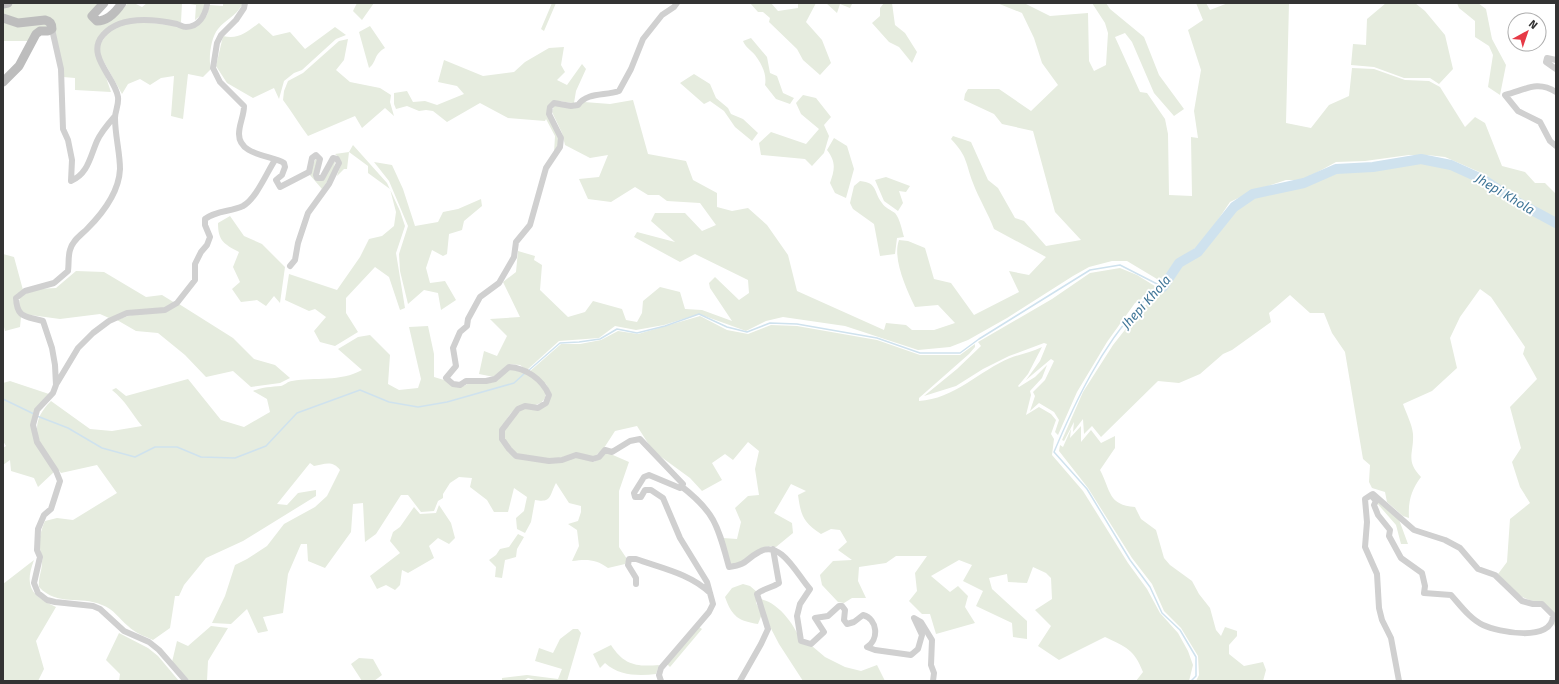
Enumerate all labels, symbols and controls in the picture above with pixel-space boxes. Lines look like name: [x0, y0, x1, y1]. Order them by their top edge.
north arrow: [1507, 12, 1547, 52]
text: N: [1526, 17, 1540, 32]
water label: Jhepi Khola: [1472, 170, 1537, 218]
water label: Jhepi Khola: [1118, 272, 1174, 332]

